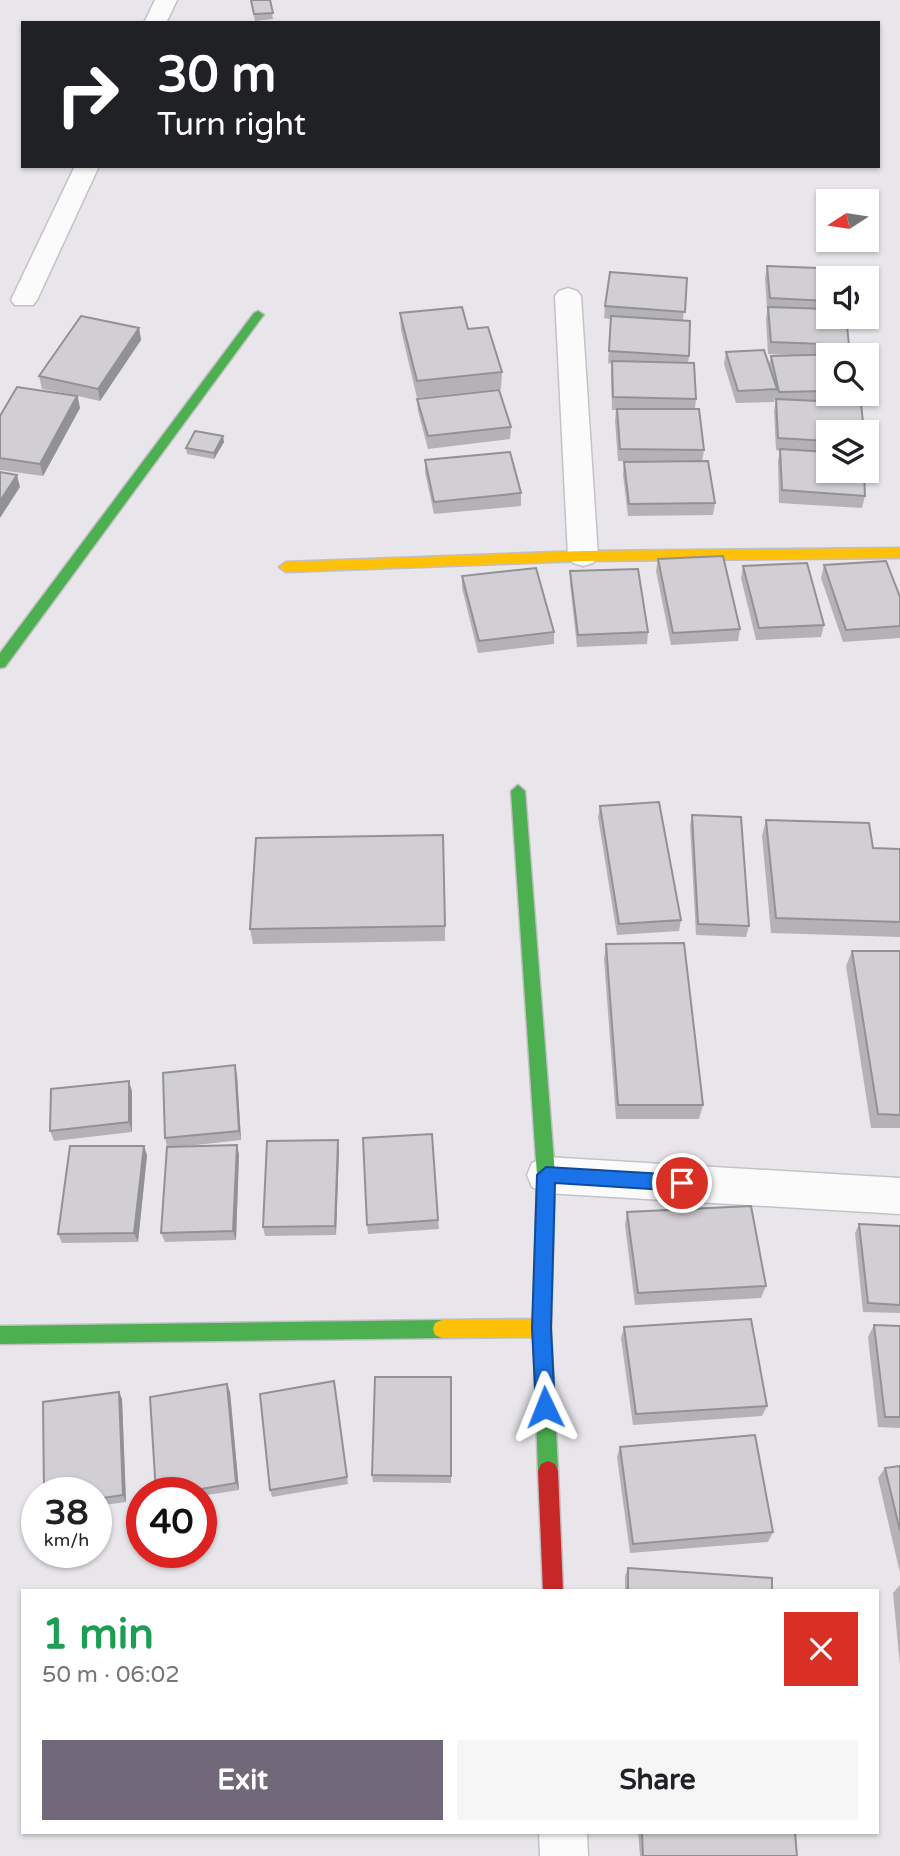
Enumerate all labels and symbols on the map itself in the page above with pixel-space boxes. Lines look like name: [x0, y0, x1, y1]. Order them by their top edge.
north arrow: [816, 189, 878, 252]
pin: [652, 1153, 712, 1213]
position arrow: [508, 1370, 582, 1444]
speed limit sign: 40: [126, 1477, 217, 1568]

